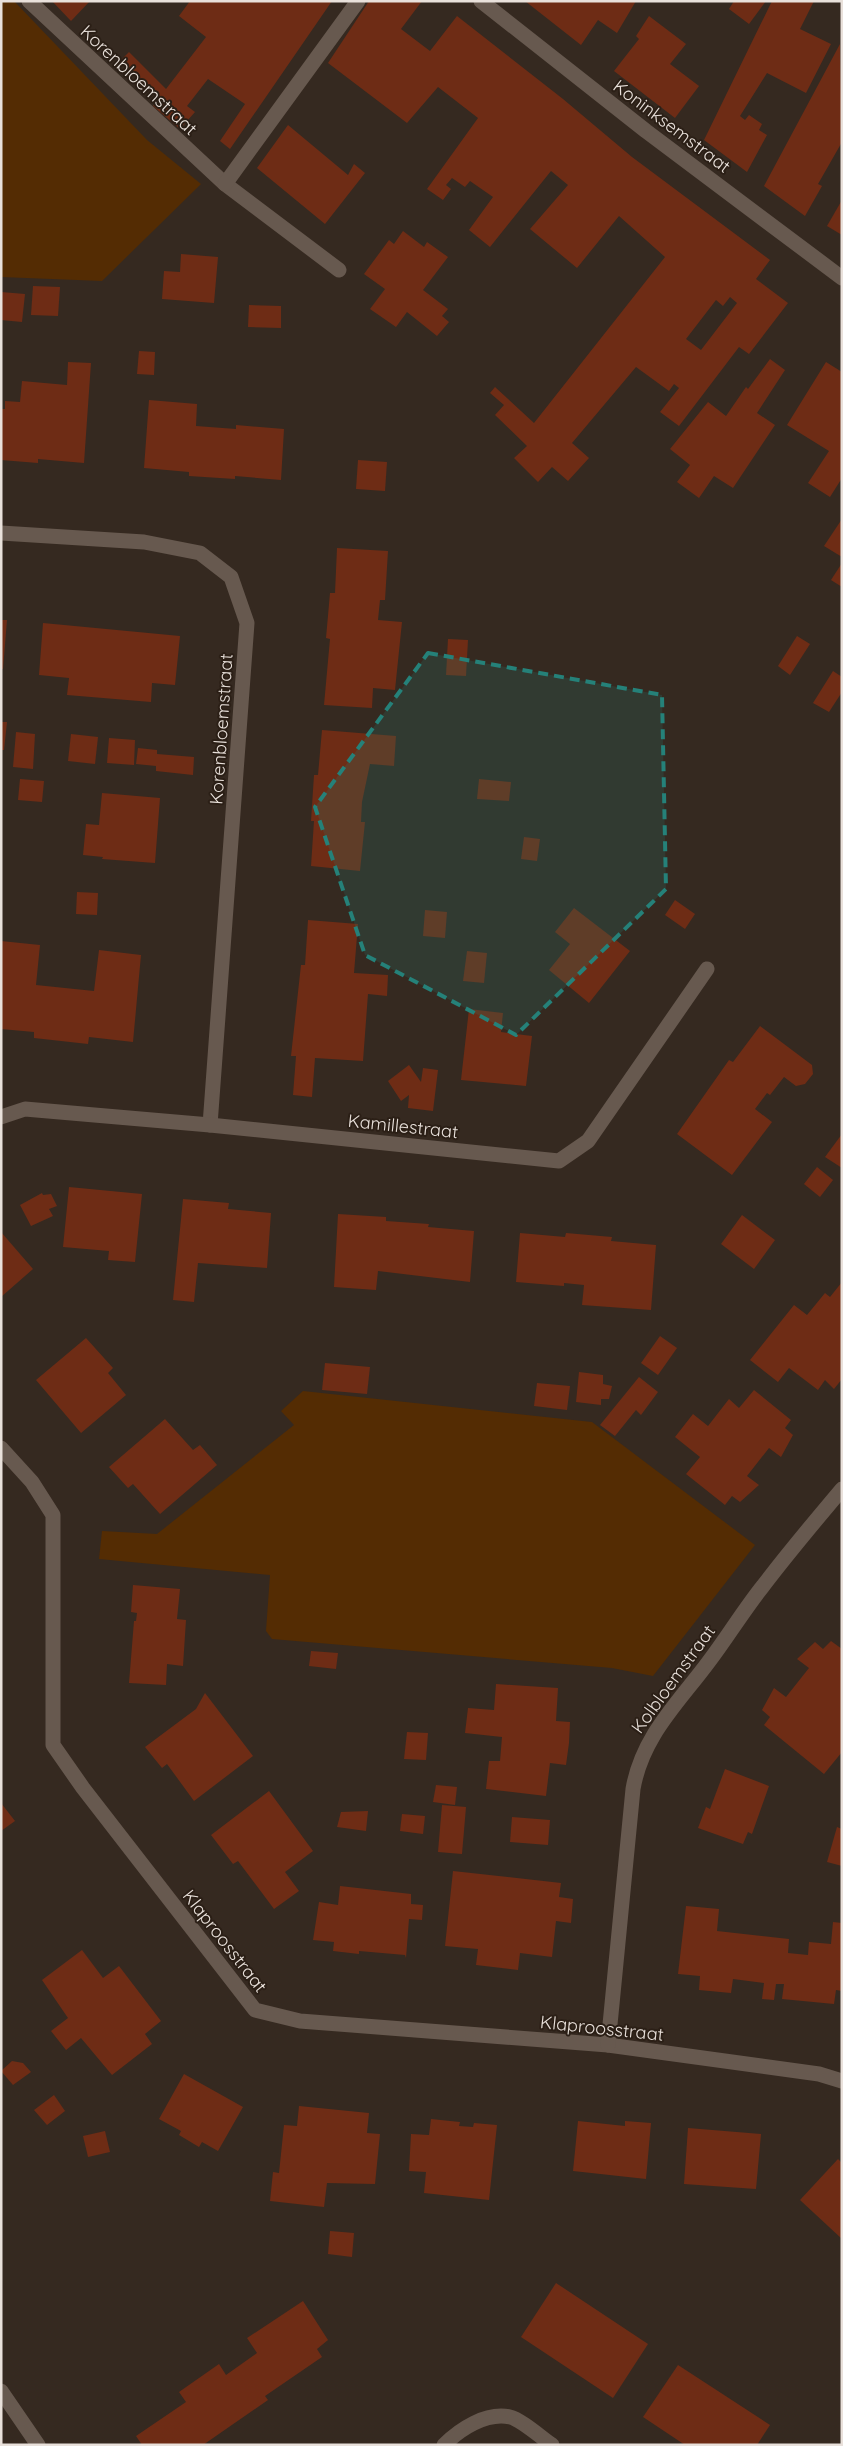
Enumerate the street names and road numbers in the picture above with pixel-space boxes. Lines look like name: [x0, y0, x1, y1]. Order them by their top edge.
street label: Korenbloemstraat: [76, 20, 202, 140]
street label: Koninksemstraat: [609, 74, 735, 178]
street label: Korenbloemstraat: [204, 653, 238, 805]
street label: Kamillestraat: [347, 1109, 459, 1143]
street label: Kolbloemstraat: [626, 1620, 720, 1738]
street label: Klaproosstraat: [178, 1885, 272, 1997]
street label: Klaproosstraat: [539, 2010, 665, 2046]

